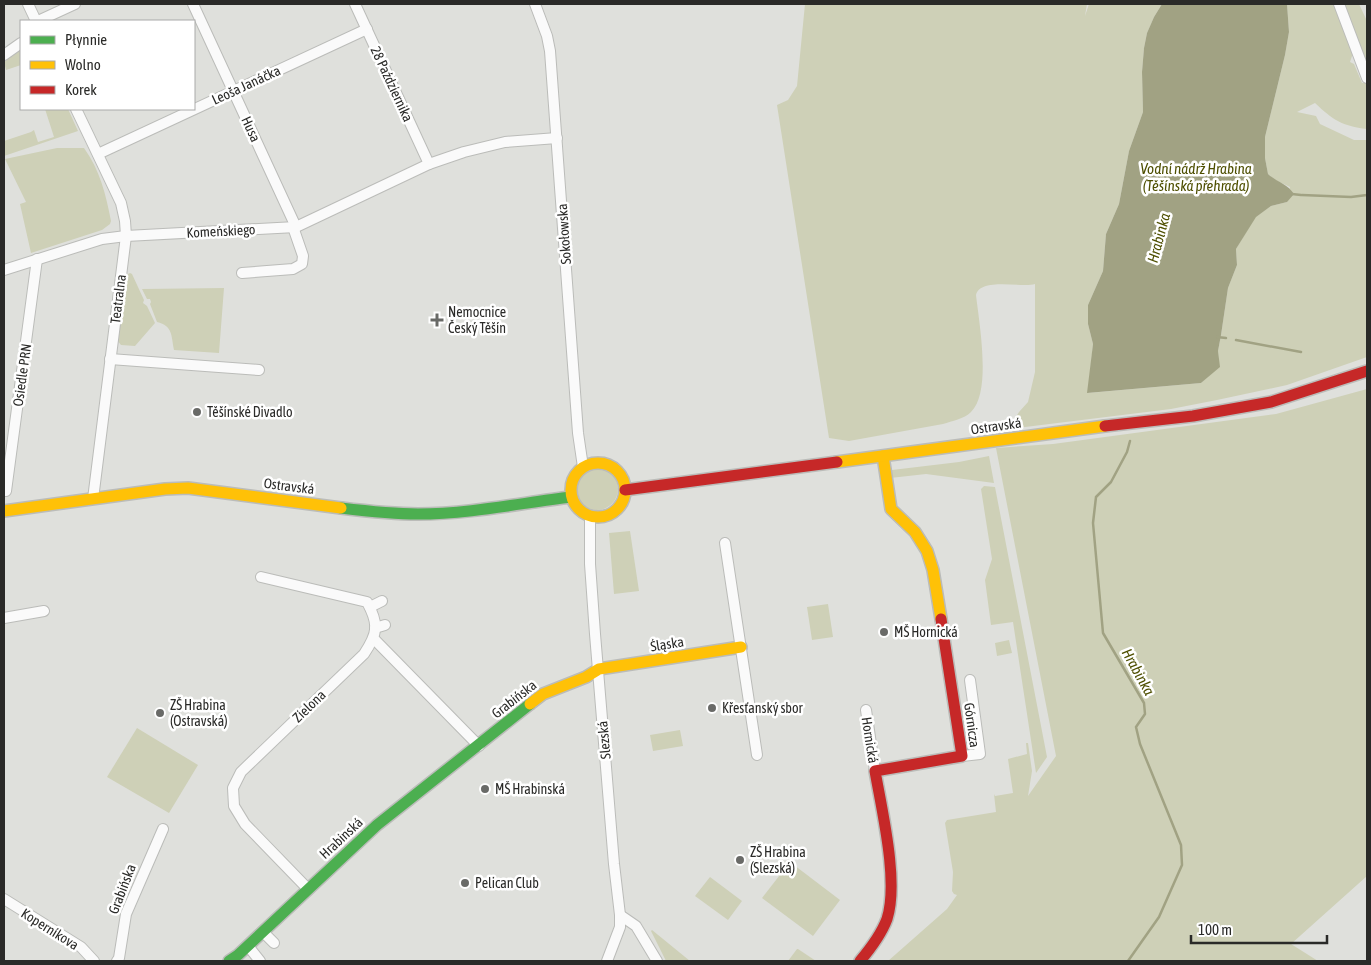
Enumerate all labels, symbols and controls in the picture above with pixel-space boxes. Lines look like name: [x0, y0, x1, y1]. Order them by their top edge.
legend: [20, 20, 195, 110]
text: Płynnie: [65, 31, 107, 48]
street label: 28 Października: [368, 44, 416, 124]
text: Wolno: [65, 56, 101, 73]
street label: Leoša Janáčka: [209, 62, 283, 108]
text: Korek: [65, 81, 97, 98]
street label: Husa: [238, 114, 264, 144]
water label: Vodní nádrž Hrabina (Těšínská přehrada): [1140, 160, 1252, 194]
street label: Sokołowska: [554, 203, 574, 265]
water label: Hrabinka: [1144, 211, 1173, 265]
street label: Komeńskiego: [186, 221, 256, 241]
street label: Teatralna: [107, 273, 129, 325]
place label: Nemocnice Český Těšín: [448, 304, 506, 336]
marker: Nemocnice Český Těšín: [430, 313, 444, 327]
street label: Osiedle PRN: [10, 343, 34, 407]
place label: Těšínské Divadlo: [207, 404, 293, 420]
marker: Těšínské Divadlo: [191, 406, 203, 418]
street label: Ostravská: [970, 415, 1022, 437]
street label: Ostravská: [263, 475, 315, 497]
place label: MŠ Hornická: [894, 624, 958, 640]
marker: MŠ Hornická: [878, 626, 890, 638]
street label: Śląska: [649, 633, 685, 655]
water label: Hrabinka: [1119, 645, 1158, 698]
street label: Grabińska: [489, 677, 539, 721]
street label: Zielona: [289, 687, 329, 725]
place label: ZŠ Hrabina (Ostravská): [170, 697, 228, 729]
place label: Křesťanský sbor: [722, 700, 804, 716]
marker: Křesťanský sbor: [706, 702, 718, 714]
street label: Górnicza: [961, 702, 983, 748]
marker: ZŠ Hrabina (Ostravská): [154, 707, 166, 719]
street label: Hornická: [858, 716, 882, 764]
street label: Slezská: [594, 720, 614, 760]
place label: MŠ Hrabinská: [495, 781, 565, 797]
marker: MŠ Hrabinská: [479, 783, 491, 795]
street label: Hrabinská: [316, 814, 366, 862]
place label: ZŠ Hrabina (Slezská): [750, 844, 806, 876]
marker: ZŠ Hrabina (Slezská): [734, 854, 746, 866]
street label: Grabińska: [105, 862, 139, 916]
place label: Pelican Club: [475, 875, 539, 891]
marker: Pelican Club: [459, 877, 471, 889]
street label: Koperníkova: [18, 905, 82, 953]
scale bar: [1191, 912, 1327, 944]
text: 100 m: [1198, 921, 1232, 938]

